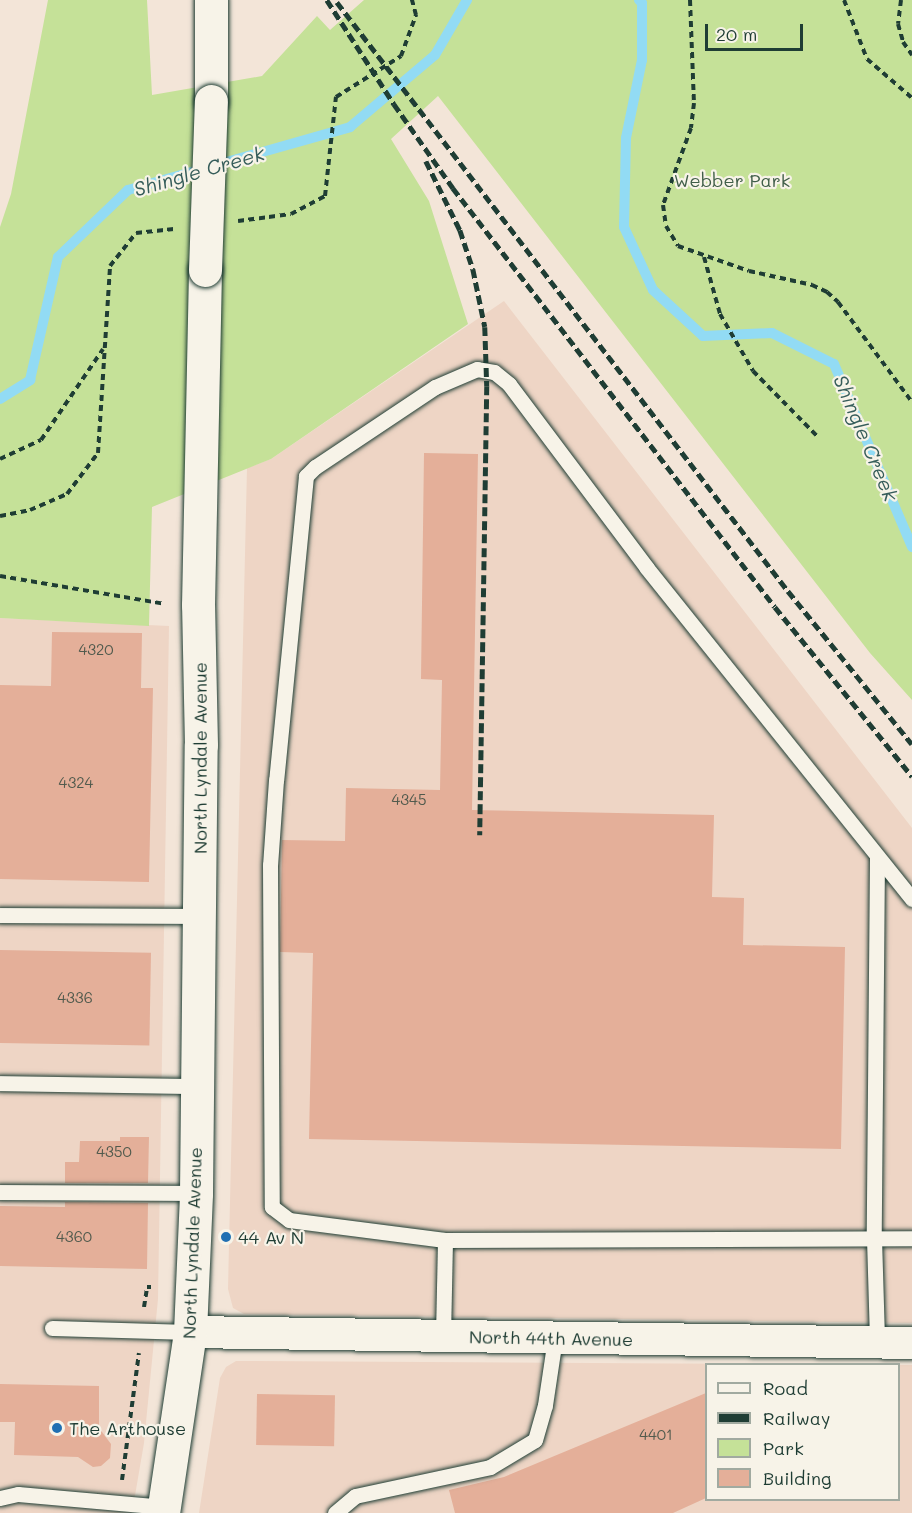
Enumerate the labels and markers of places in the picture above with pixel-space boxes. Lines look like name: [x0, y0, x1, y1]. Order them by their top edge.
place label: 44 Av N: [238, 1226, 304, 1248]
marker: 44 Av N: [219, 1230, 233, 1244]
place label: The Arthouse: [69, 1417, 186, 1439]
marker: The Arthouse: [50, 1421, 64, 1435]

